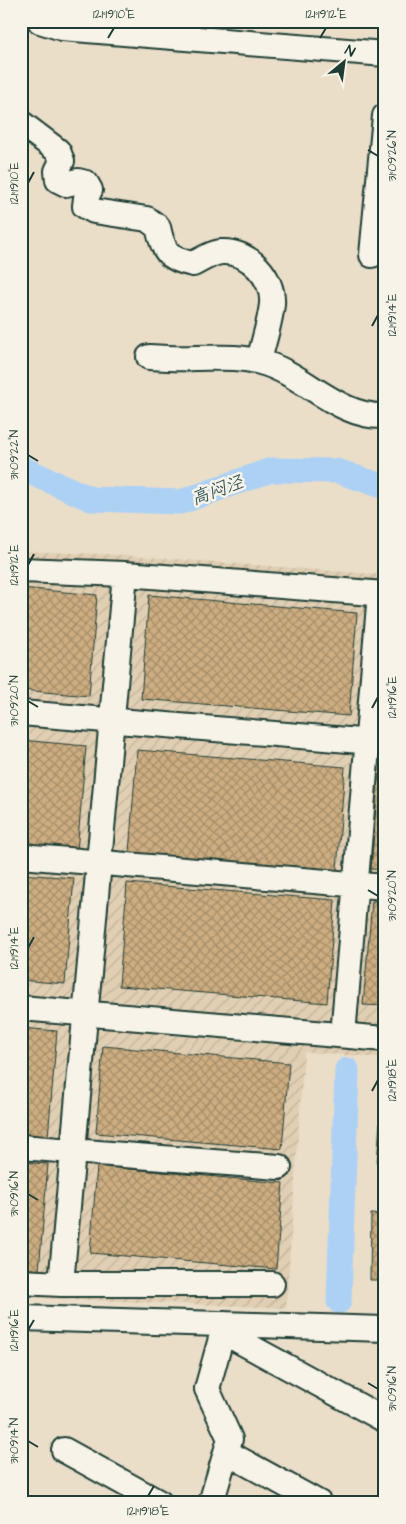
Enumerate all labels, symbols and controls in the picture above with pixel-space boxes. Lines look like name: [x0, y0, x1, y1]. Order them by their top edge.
text: 121°19'10"E: [93, 6, 135, 23]
text: 121°19'12"E: [305, 6, 347, 23]
north arrow: [318, 38, 368, 88]
text: N: [341, 41, 359, 62]
text: 31°09'26"N: [384, 130, 401, 182]
text: 121°19'10"E: [6, 162, 23, 204]
text: 121°19'14"E: [384, 294, 401, 336]
text: 31°09'22"N: [6, 429, 23, 480]
water label: 高闷泾: [188, 469, 248, 511]
text: 121°19'12"E: [6, 544, 23, 586]
text: 31°09'20"N: [6, 675, 23, 727]
text: 121°19'16"E: [384, 676, 401, 718]
text: 31°09'20"N: [384, 870, 401, 922]
text: 121°19'14"E: [6, 927, 23, 969]
text: 121°19'18"E: [384, 1059, 401, 1101]
text: 31°09'16"N: [6, 1171, 23, 1217]
text: 121°19'16"E: [6, 1309, 23, 1351]
text: 31°09'16"N: [384, 1366, 401, 1412]
text: 31°09'14"N: [6, 1417, 23, 1464]
text: 121°19'18"E: [127, 1503, 169, 1520]

